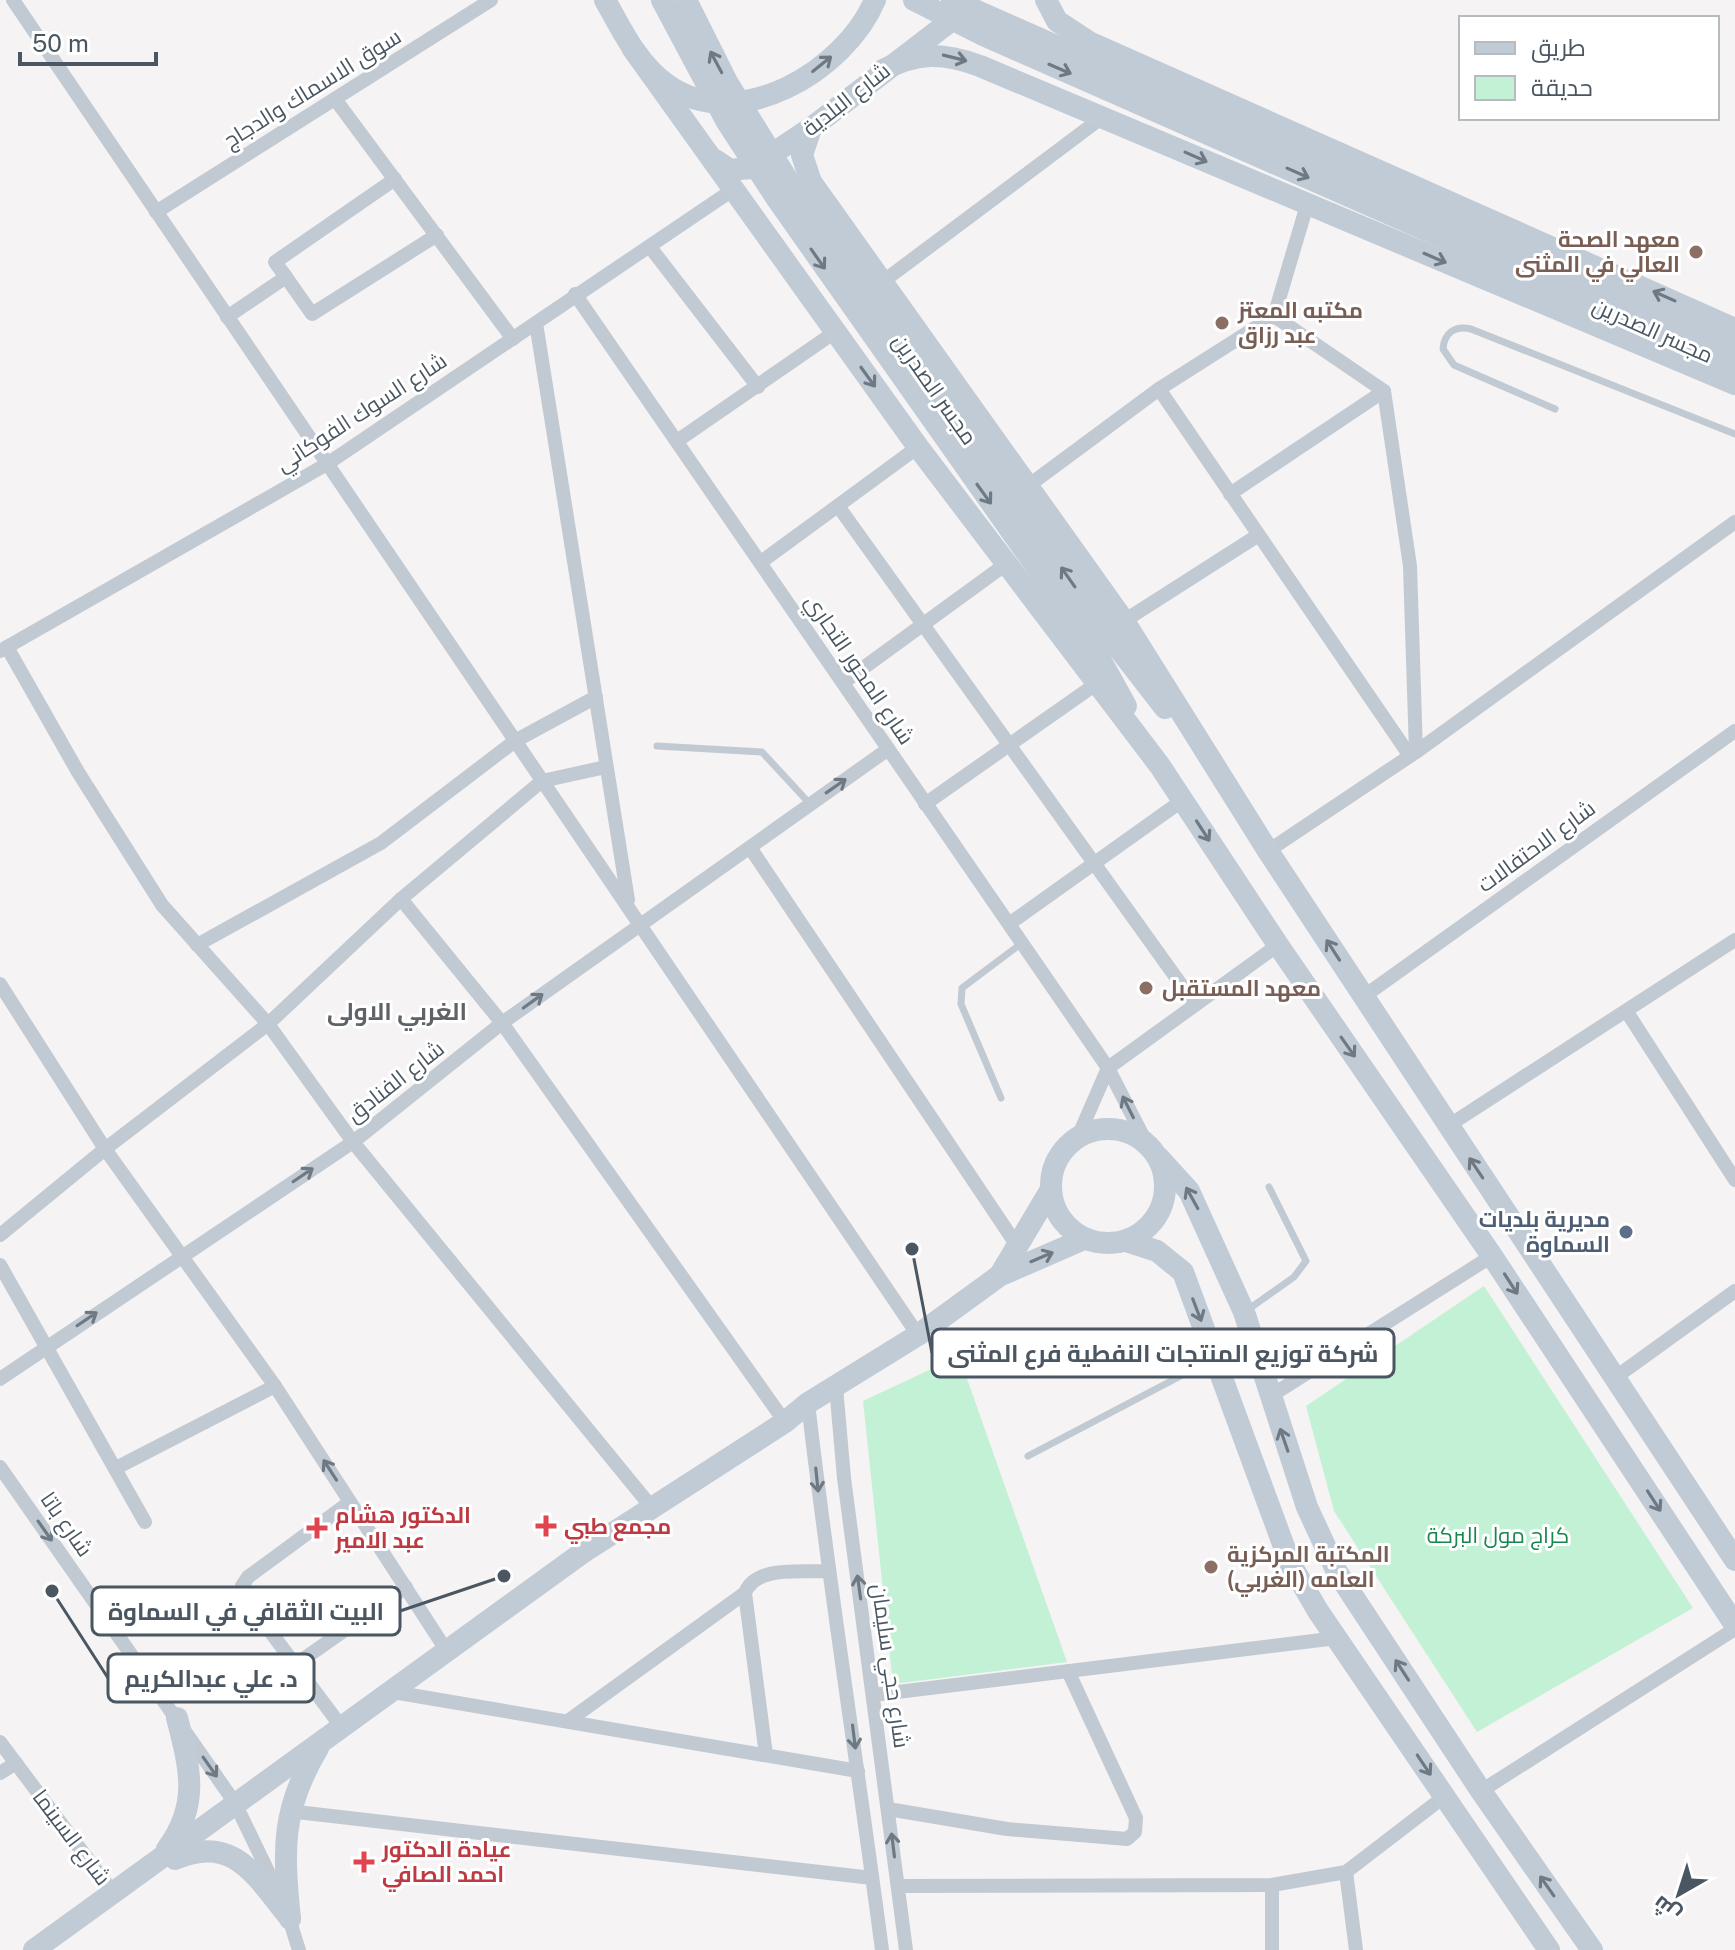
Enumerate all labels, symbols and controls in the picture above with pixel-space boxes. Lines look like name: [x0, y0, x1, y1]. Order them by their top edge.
scale bar: [20, 16, 156, 66]
legend: [1459, 16, 1719, 120]
street label: سوق الاسماك والدجاج: [218, 23, 407, 155]
text: 50 m: [32, 29, 89, 57]
text: طريق: [1531, 33, 1586, 63]
one-way arrow: [708, 51, 724, 74]
one-way arrow: [942, 52, 968, 67]
one-way arrow: [812, 55, 832, 73]
street label: شارع البلدية: [797, 57, 896, 143]
one-way arrow: [1047, 62, 1072, 77]
text: حديقة: [1531, 73, 1593, 101]
one-way arrow: [1183, 150, 1207, 165]
one-way arrow: [1285, 167, 1310, 182]
place label: معهد الصحة العالي في المثنى: [1515, 226, 1680, 282]
marker: معهد الصحة العالي في المثنى: [1687, 243, 1705, 261]
one-way arrow: [810, 247, 826, 269]
one-way arrow: [1422, 252, 1447, 267]
one-way arrow: [1652, 288, 1677, 303]
street label: مجسر الصدرين: [1588, 292, 1717, 369]
place label: مكتبه المعتز عبد رزاق: [1237, 297, 1363, 349]
marker: مكتبه المعتز عبد رزاق: [1213, 314, 1231, 332]
street label: مجسر الصدرين: [886, 329, 983, 450]
street label: شارع السوك الفوكاني: [271, 347, 453, 480]
one-way arrow: [859, 366, 876, 387]
one-way arrow: [975, 482, 992, 504]
one-way arrow: [1060, 567, 1077, 588]
street label: شارع المحور التجاري: [797, 589, 920, 751]
one-way arrow: [825, 778, 847, 794]
street label: شارع الاحتفالات: [1472, 795, 1601, 899]
one-way arrow: [1195, 819, 1212, 841]
one-way arrow: [1325, 940, 1341, 962]
place label: معهد المستقبل: [1162, 975, 1321, 1002]
marker: معهد المستقبل: [1137, 979, 1155, 997]
one-way arrow: [521, 992, 543, 1009]
district label: الغربي الاولى: [327, 997, 467, 1031]
street label: شارع الفنادق: [341, 1035, 450, 1129]
one-way arrow: [1340, 1035, 1356, 1057]
one-way arrow: [1119, 1095, 1135, 1119]
one-way arrow: [1468, 1157, 1484, 1179]
one-way arrow: [292, 1167, 314, 1183]
one-way arrow: [1183, 1187, 1199, 1210]
place label: مديرية بلديات السماوة: [1479, 1206, 1610, 1258]
marker: مديرية بلديات السماوة: [1617, 1223, 1635, 1241]
one-way arrow: [1029, 1249, 1053, 1264]
one-way arrow: [1502, 1273, 1519, 1295]
one-way arrow: [1191, 1297, 1205, 1322]
one-way arrow: [76, 1311, 98, 1328]
callout: شركة توزيع المنتجات النفطية فرع المثنى: [932, 1329, 1394, 1377]
text: شركة توزيع المنتجات النفطية فرع المثنى: [948, 1339, 1378, 1370]
one-way arrow: [1275, 1428, 1290, 1453]
one-way arrow: [321, 1459, 337, 1482]
one-way arrow: [809, 1466, 824, 1493]
street label: شارع باتا: [34, 1487, 98, 1562]
one-way arrow: [1645, 1490, 1662, 1512]
place label: الدكتور هشام عبد الامير: [334, 1502, 471, 1554]
place label: مجمع طبي: [564, 1513, 671, 1544]
marker: مجمع طبي: [535, 1515, 557, 1537]
marker: الدكتور هشام عبد الامير: [306, 1517, 328, 1539]
one-way arrow: [37, 1520, 53, 1542]
park label: كراج مول البركة: [1427, 1522, 1569, 1550]
place label: المكتبة المركزية العامه (الغربي): [1227, 1541, 1390, 1597]
marker: المكتبة المركزية العامه (الغربي): [1202, 1558, 1220, 1576]
one-way arrow: [851, 1575, 866, 1600]
street label: شارع حجي سليمان: [863, 1582, 915, 1750]
callout: البيت الثقافي في السماوة: [92, 1587, 400, 1635]
text: البيت الثقافي في السماوة: [108, 1597, 384, 1631]
callout: د. علي عبدالكريم: [108, 1654, 314, 1702]
one-way arrow: [1394, 1660, 1410, 1682]
text: د. علي عبدالكريم: [124, 1664, 298, 1698]
one-way arrow: [847, 1724, 862, 1749]
one-way arrow: [1416, 1753, 1432, 1776]
one-way arrow: [202, 1755, 219, 1777]
street label: شارع السينما: [26, 1784, 116, 1891]
one-way arrow: [885, 1833, 900, 1858]
place label: عيادة الدكتور احمد الصافي: [381, 1836, 511, 1892]
marker: عيادة الدكتور احمد الصافي: [353, 1851, 375, 1873]
north arrow: [1639, 1854, 1719, 1934]
one-way arrow: [1539, 1876, 1556, 1897]
text: ش: [1647, 1890, 1686, 1929]

